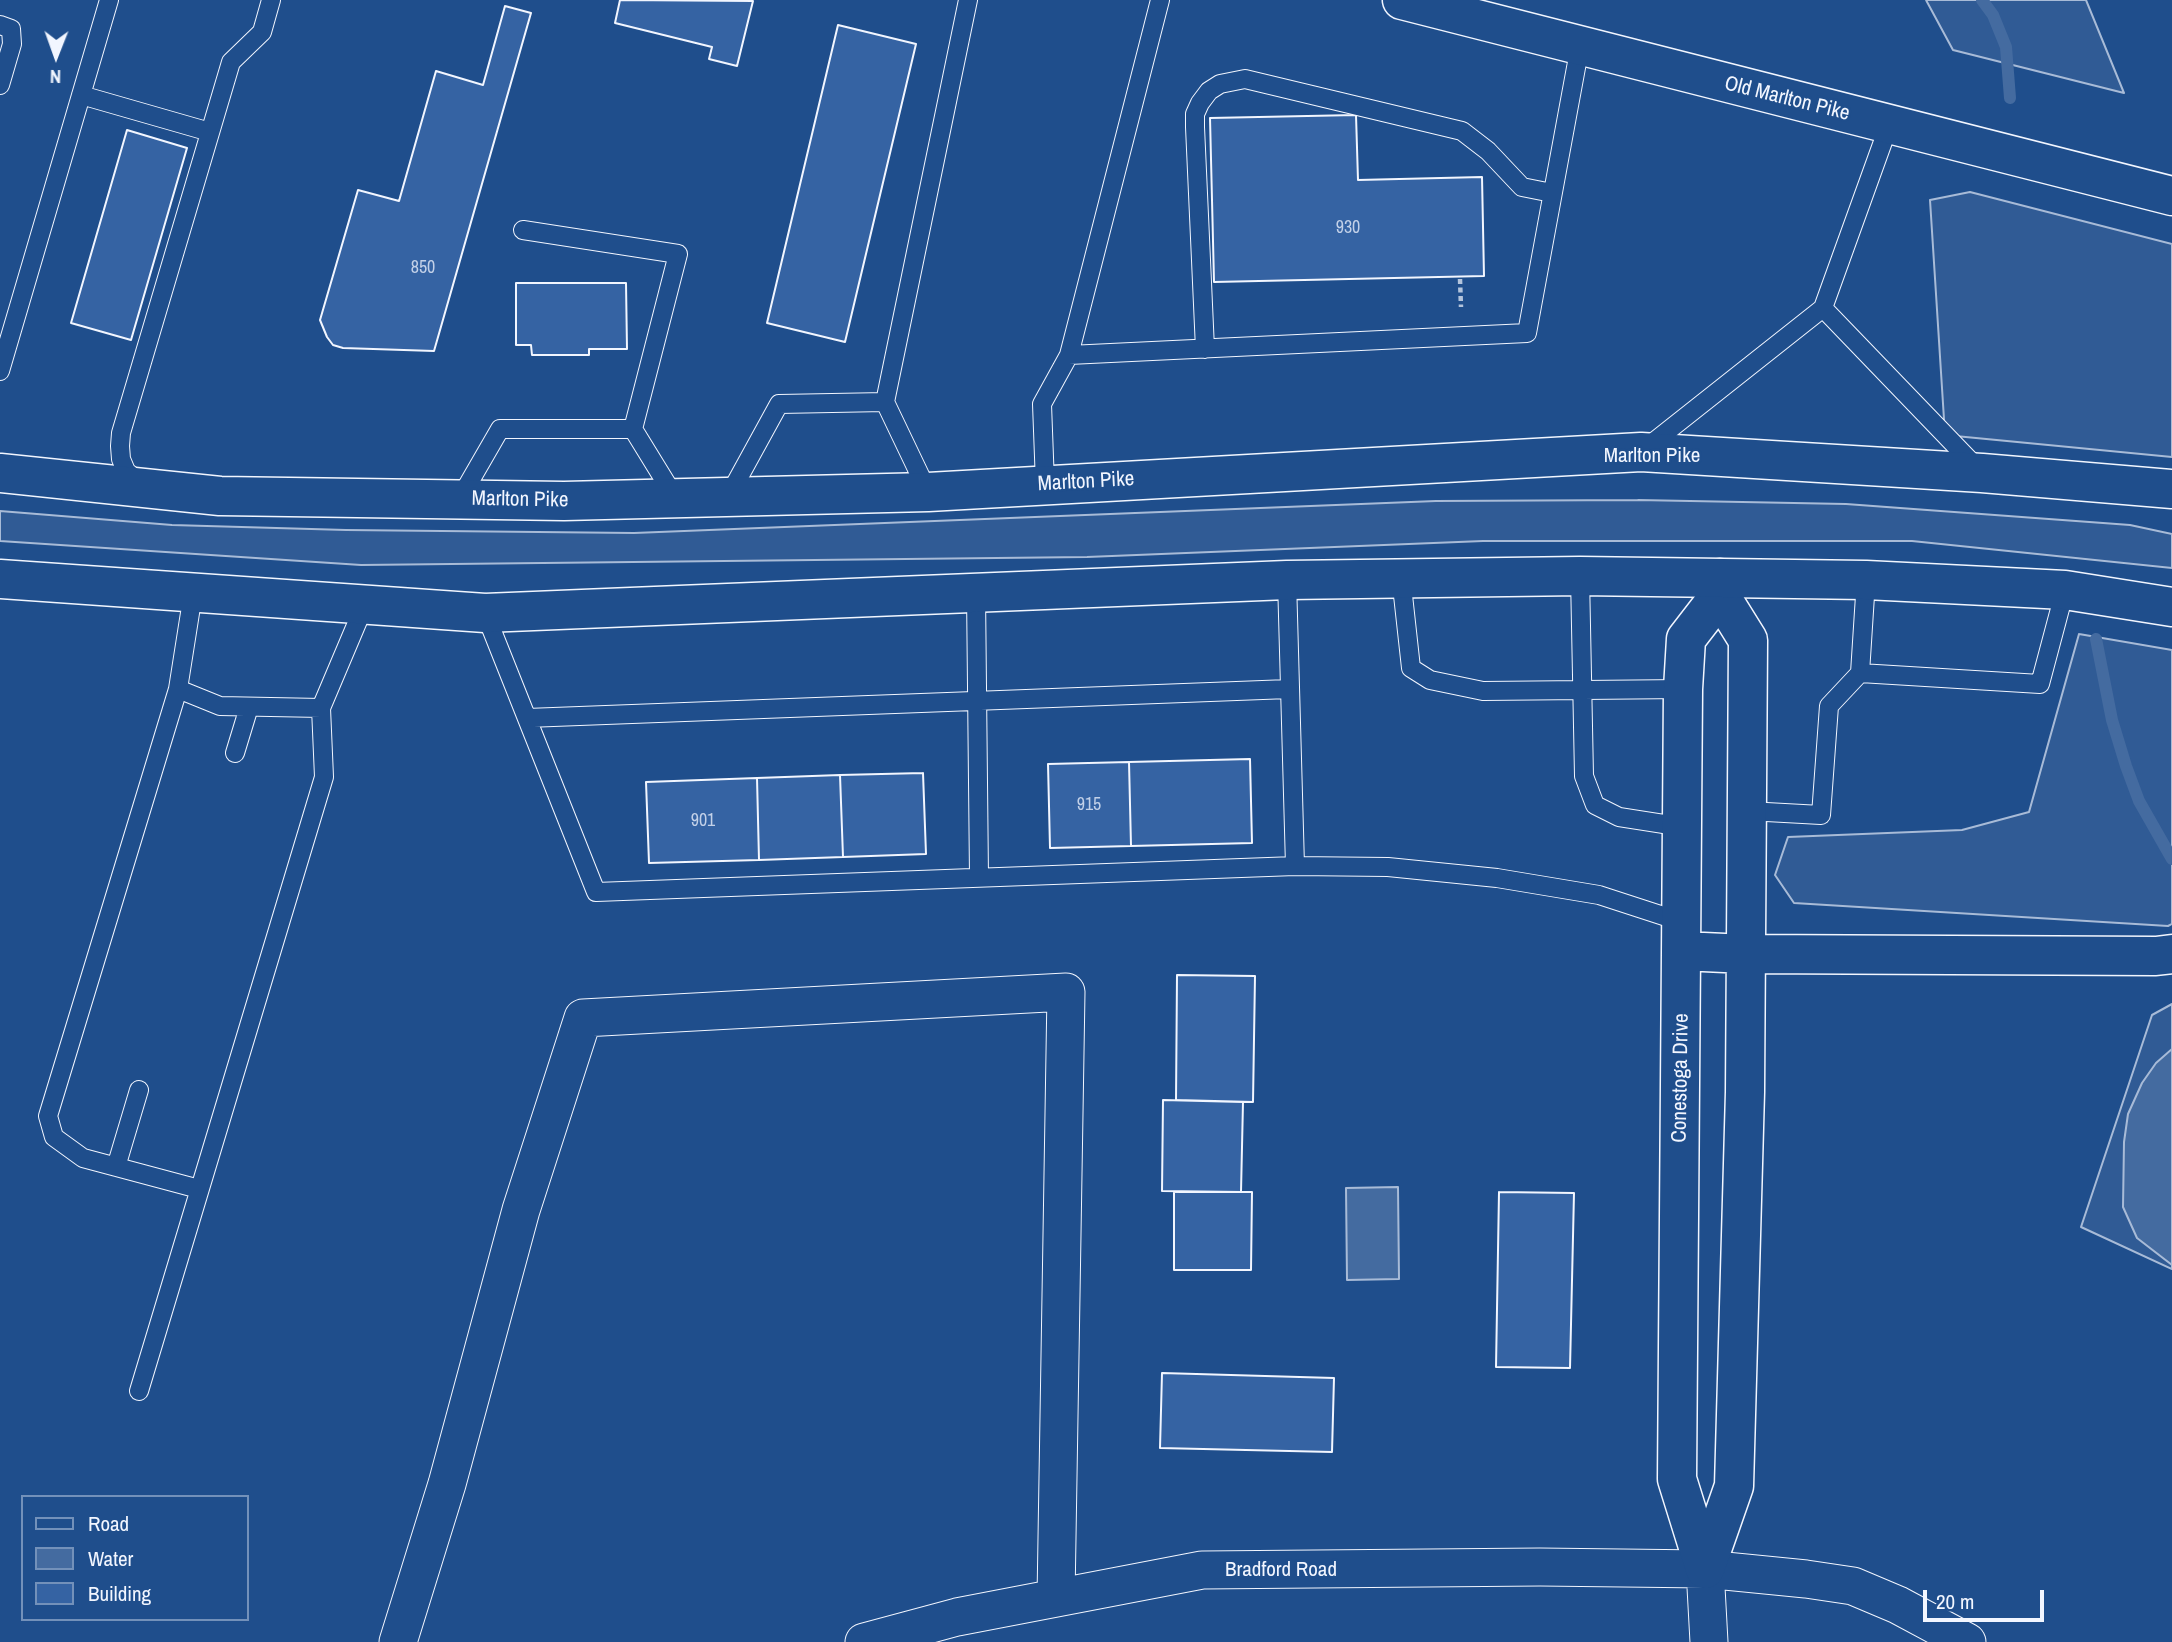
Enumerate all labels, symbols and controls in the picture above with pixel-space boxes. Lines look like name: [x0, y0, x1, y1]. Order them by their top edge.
north arrow: [21, 21, 91, 91]
text: N: [50, 64, 61, 90]
street label: Old Marlton Pike: [1722, 71, 1852, 127]
house number: 930: [1336, 217, 1360, 239]
house number: 850: [411, 257, 435, 279]
street label: Marlton Pike: [1604, 443, 1700, 469]
street label: Marlton Pike: [1037, 467, 1135, 497]
street label: Marlton Pike: [471, 487, 569, 513]
house number: 915: [1077, 794, 1101, 816]
house number: 901: [691, 810, 715, 832]
street label: Conestoga Drive: [1667, 1013, 1695, 1143]
legend: [21, 1495, 248, 1621]
text: Road: [88, 1509, 129, 1538]
text: Water: [88, 1544, 133, 1573]
street label: Bradford Road: [1225, 1557, 1337, 1583]
scale bar: [1927, 1576, 2048, 1620]
text: Building: [88, 1579, 151, 1608]
text: 20 m: [1936, 1587, 1974, 1616]

